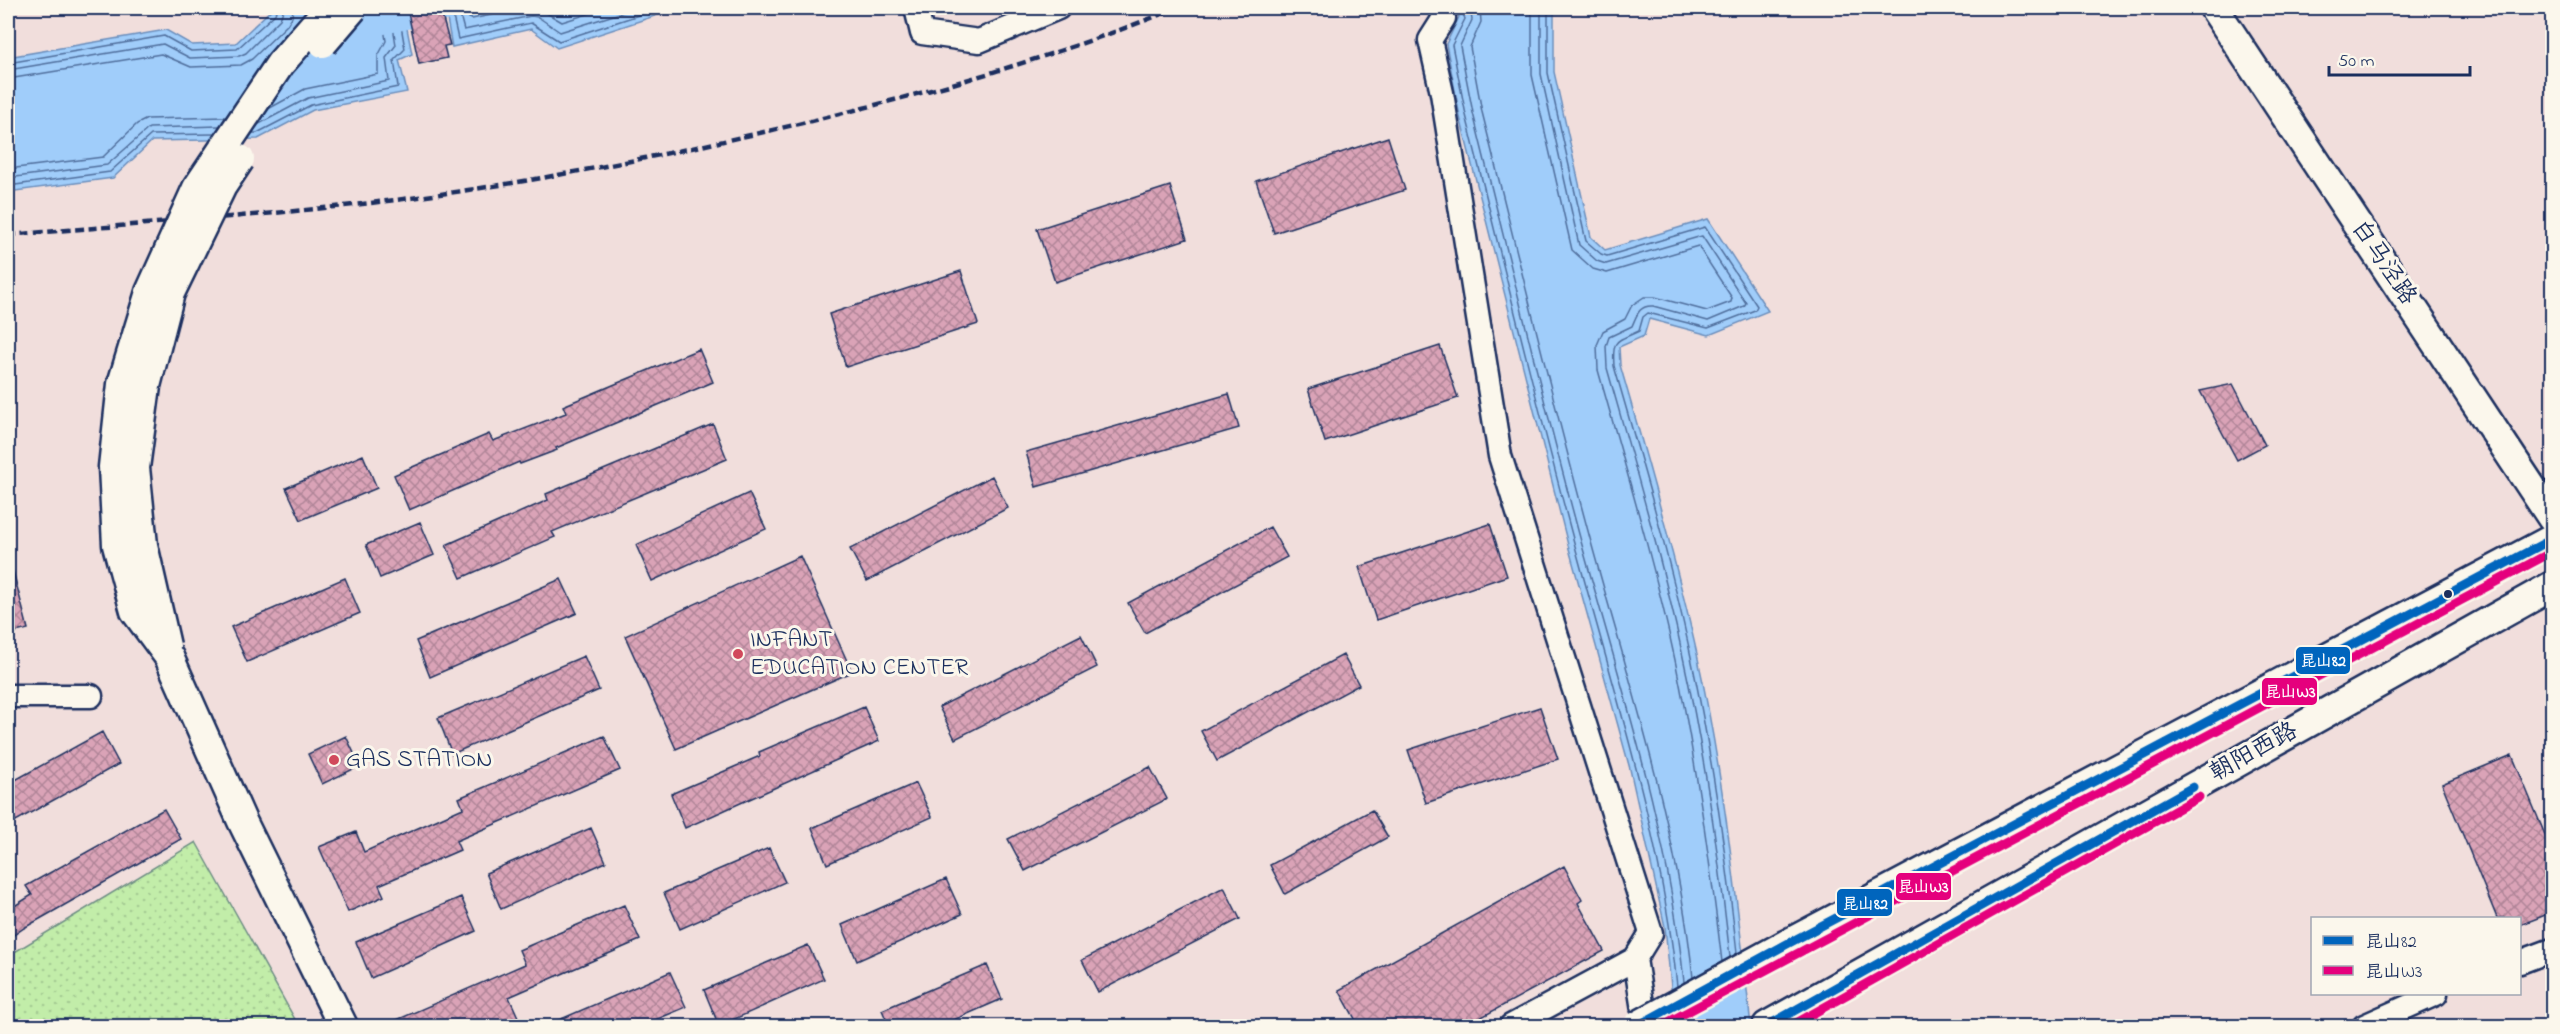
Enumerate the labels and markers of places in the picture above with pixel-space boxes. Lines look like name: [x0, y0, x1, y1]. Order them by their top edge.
unlabelled marker: [2442, 588, 2454, 600]
place label: INFANT EDUCATION CENTER: [750, 623, 969, 686]
marker: INFANT EDUCATION CENTER: [731, 647, 745, 661]
place label: GAS STATION: [346, 743, 493, 778]
marker: GAS STATION: [327, 753, 341, 767]

